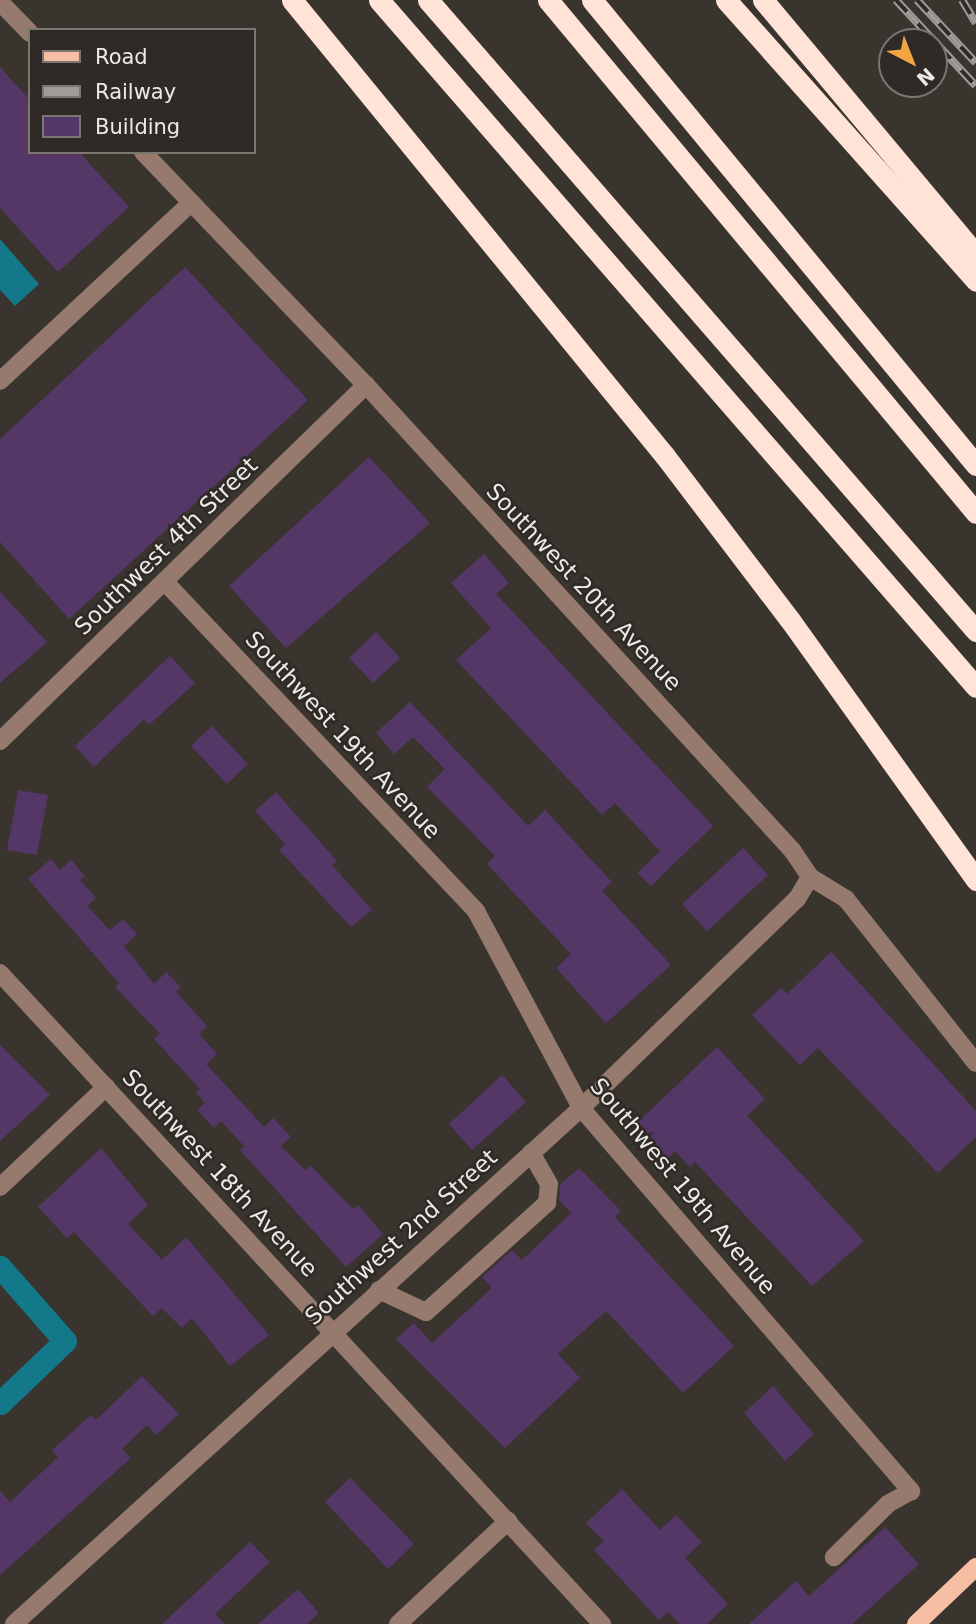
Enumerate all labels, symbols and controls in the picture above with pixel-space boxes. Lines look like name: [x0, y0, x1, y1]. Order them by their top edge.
legend: [28, 28, 256, 154]
north arrow: [878, 28, 948, 98]
text: Road: [95, 45, 148, 69]
text: N: [912, 64, 939, 91]
text: Railway: [95, 80, 176, 104]
text: Building: [95, 115, 180, 139]
street label: Southwest 4th Street: [69, 451, 263, 641]
street label: Southwest 20th Avenue: [481, 477, 687, 697]
street label: Southwest 19th Avenue: [240, 625, 446, 845]
street label: Southwest 18th Avenue: [117, 1063, 323, 1283]
street label: Southwest 19th Avenue: [584, 1072, 782, 1300]
street label: Southwest 2nd Street: [299, 1143, 503, 1331]

